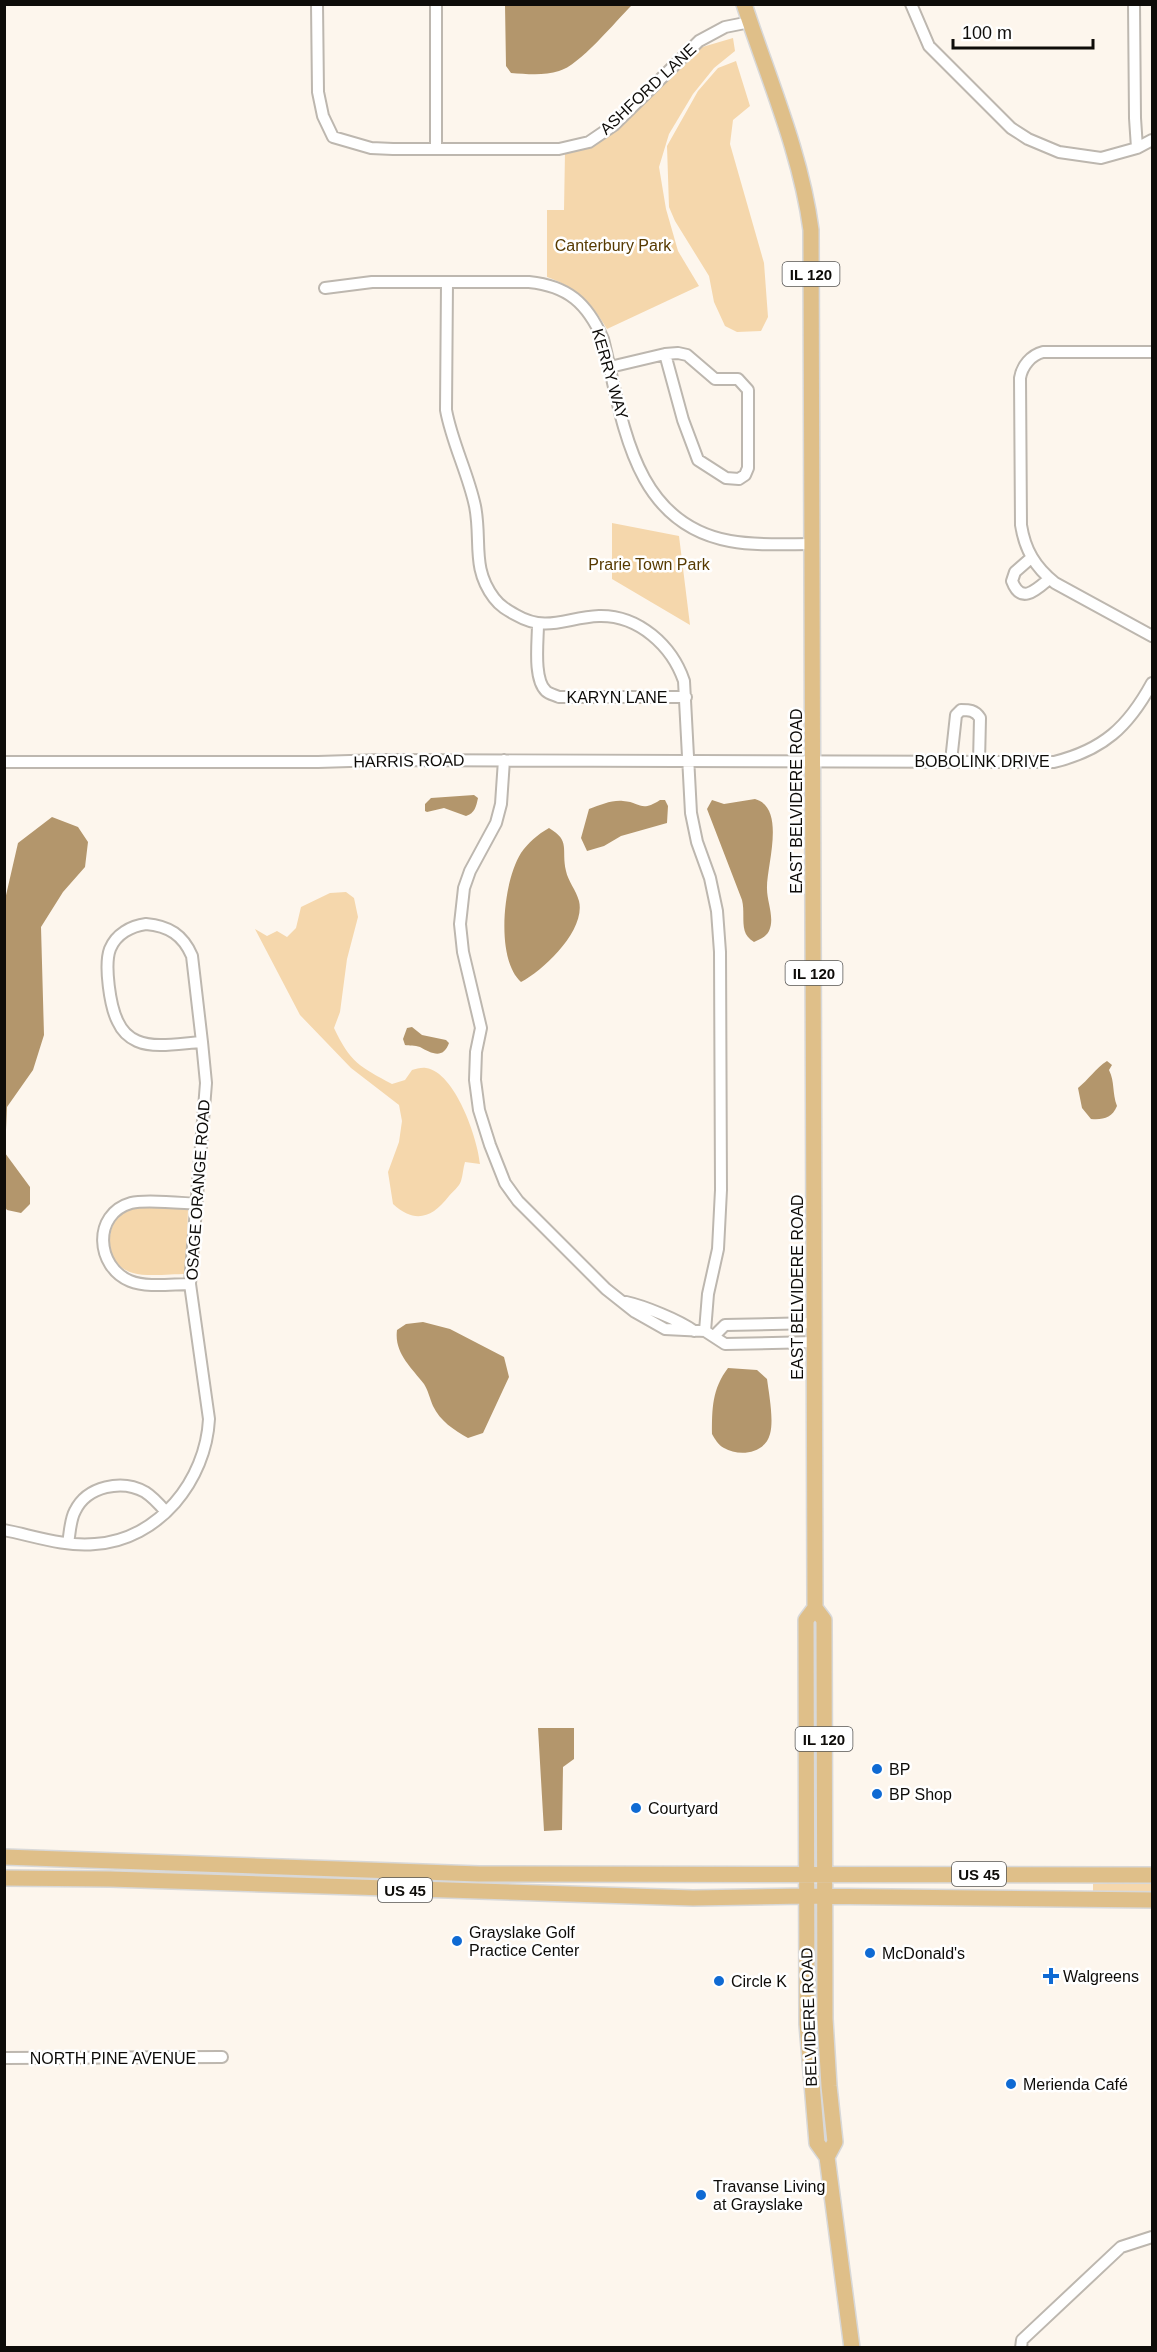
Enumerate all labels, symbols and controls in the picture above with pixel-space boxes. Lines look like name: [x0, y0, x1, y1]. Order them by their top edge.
scale bar: [953, 12, 1092, 50]
text: 100 m: [962, 23, 1012, 43]
street label: ASHFORD LANE: [597, 40, 699, 138]
park label: Canterbury Park: [555, 237, 672, 254]
road number: IL 120: [782, 262, 840, 286]
street label: KERRY WAY: [589, 327, 631, 422]
park label: Prarie Town Park: [588, 556, 711, 573]
street label: KARYN LANE: [566, 689, 668, 706]
street label: EAST BELVIDERE ROAD: [788, 708, 805, 894]
street label: HARRIS ROAD: [353, 752, 465, 770]
street label: BOBOLINK DRIVE: [914, 753, 1050, 770]
road number: IL 120: [786, 961, 842, 985]
street label: OSAGE ORANGE ROAD: [183, 1099, 213, 1281]
street label: EAST BELVIDERE ROAD: [789, 1194, 806, 1380]
road number: IL 120: [796, 1727, 852, 1751]
place label: BP: [889, 1761, 910, 1778]
marker: BP: [870, 1762, 884, 1776]
place label: BP Shop: [889, 1786, 952, 1803]
marker: BP Shop: [870, 1787, 884, 1801]
place label: Courtyard: [648, 1800, 718, 1817]
marker: Courtyard: [629, 1801, 643, 1815]
road number: US 45: [952, 1862, 1006, 1886]
road number: US 45: [378, 1878, 432, 1902]
place label: Grayslake Golf Practice Center: [469, 1924, 580, 1959]
marker: Grayslake Golf Practice Center: [450, 1934, 464, 1948]
place label: McDonald's: [882, 1945, 965, 1962]
marker: McDonald's: [863, 1946, 877, 1960]
street label: BELVIDERE ROAD: [798, 1947, 820, 2087]
place label: Walgreens: [1063, 1968, 1139, 1985]
marker: Walgreens: [1044, 1969, 1058, 1983]
place label: Circle K: [731, 1973, 787, 1990]
marker: Circle K: [712, 1974, 726, 1988]
street label: NORTH PINE AVENUE: [30, 2050, 196, 2067]
place label: Merienda Café: [1023, 2076, 1128, 2093]
marker: Merienda Café: [1004, 2077, 1018, 2091]
place label: Travanse Living at Grayslake: [713, 2178, 825, 2213]
marker: Travanse Living at Grayslake: [694, 2188, 708, 2202]

